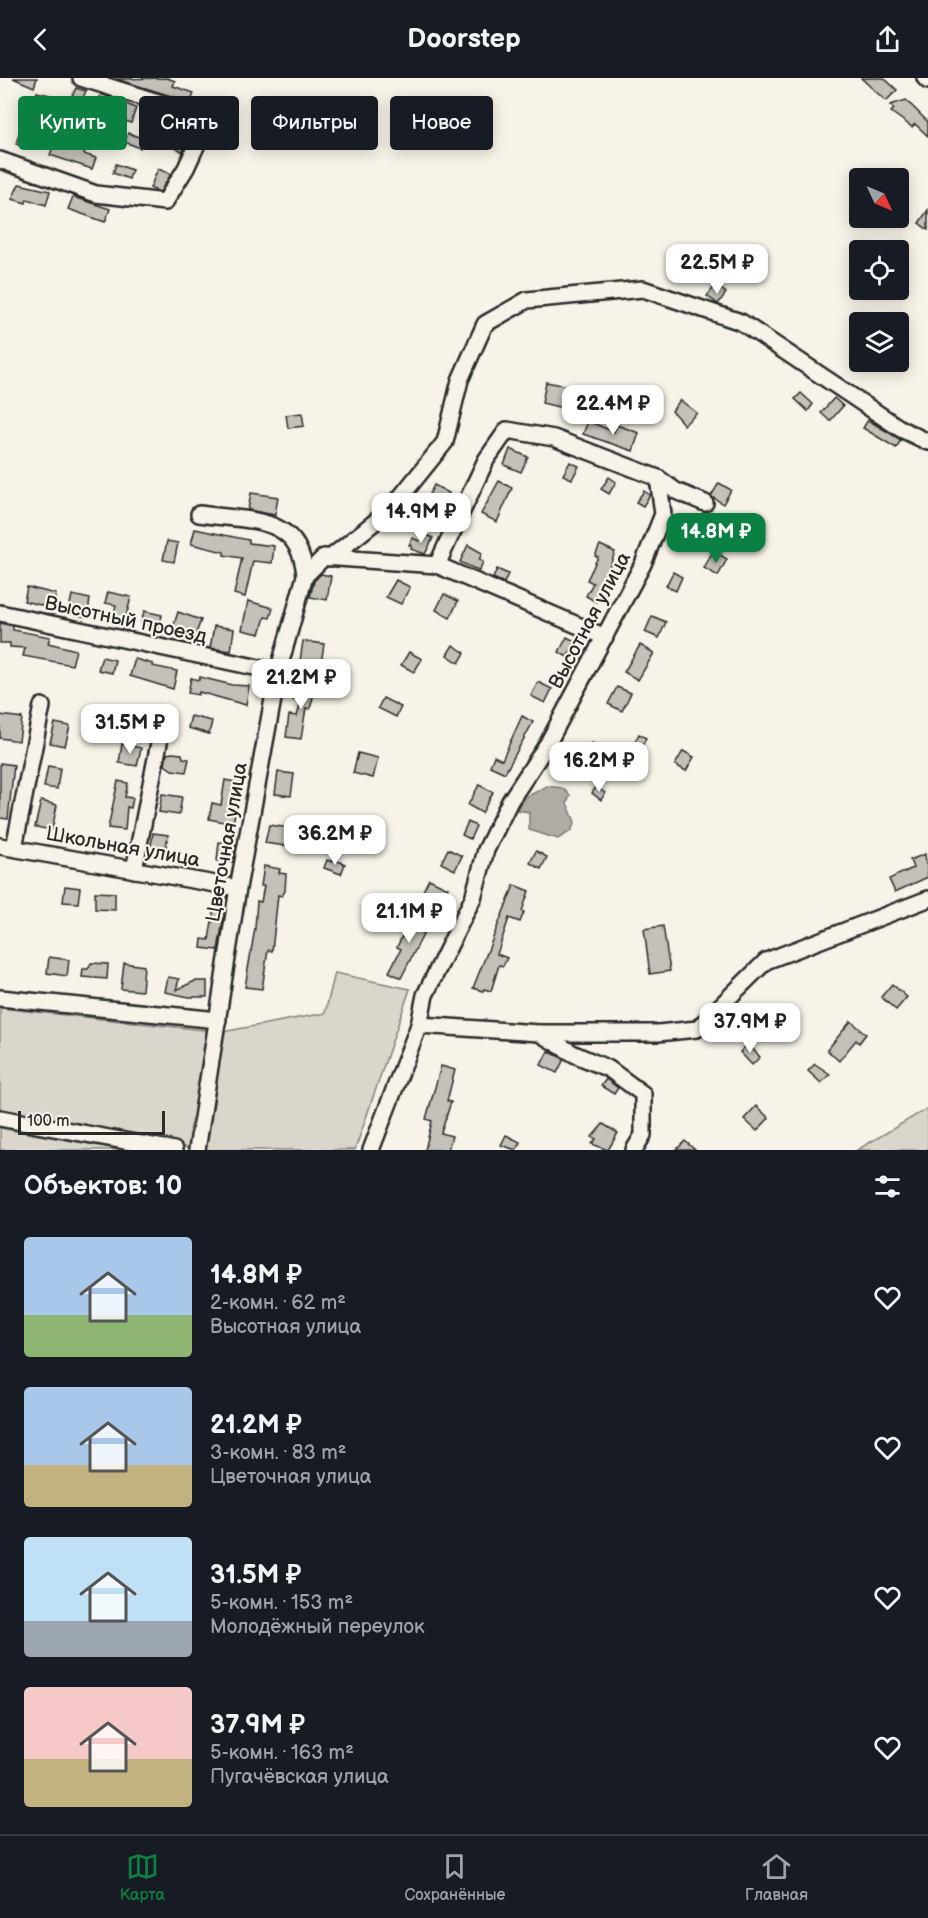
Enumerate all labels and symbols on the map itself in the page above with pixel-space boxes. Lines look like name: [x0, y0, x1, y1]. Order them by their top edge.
north arrow: [849, 168, 909, 228]
pin: 22.5M ₽: [662, 244, 772, 295]
pin: 22.4M ₽: [558, 385, 668, 436]
pin: 14.9M ₽: [366, 493, 476, 544]
pin: 14.8M ₽: [661, 513, 771, 564]
street label: Высотная улица: [544, 548, 636, 693]
street label: Высотный проезд: [43, 591, 209, 649]
pin: 21.2M ₽: [246, 659, 356, 710]
pin: 31.5M ₽: [75, 704, 185, 755]
pin: 16.2M ₽: [544, 742, 654, 793]
street label: Цветочная улица: [201, 760, 253, 924]
pin: 36.2M ₽: [280, 815, 390, 866]
street label: Школьная улица: [44, 822, 202, 872]
pin: 21.1M ₽: [354, 893, 464, 944]
pin: 37.9M ₽: [695, 1003, 805, 1054]
scale bar: [18, 1108, 165, 1136]

